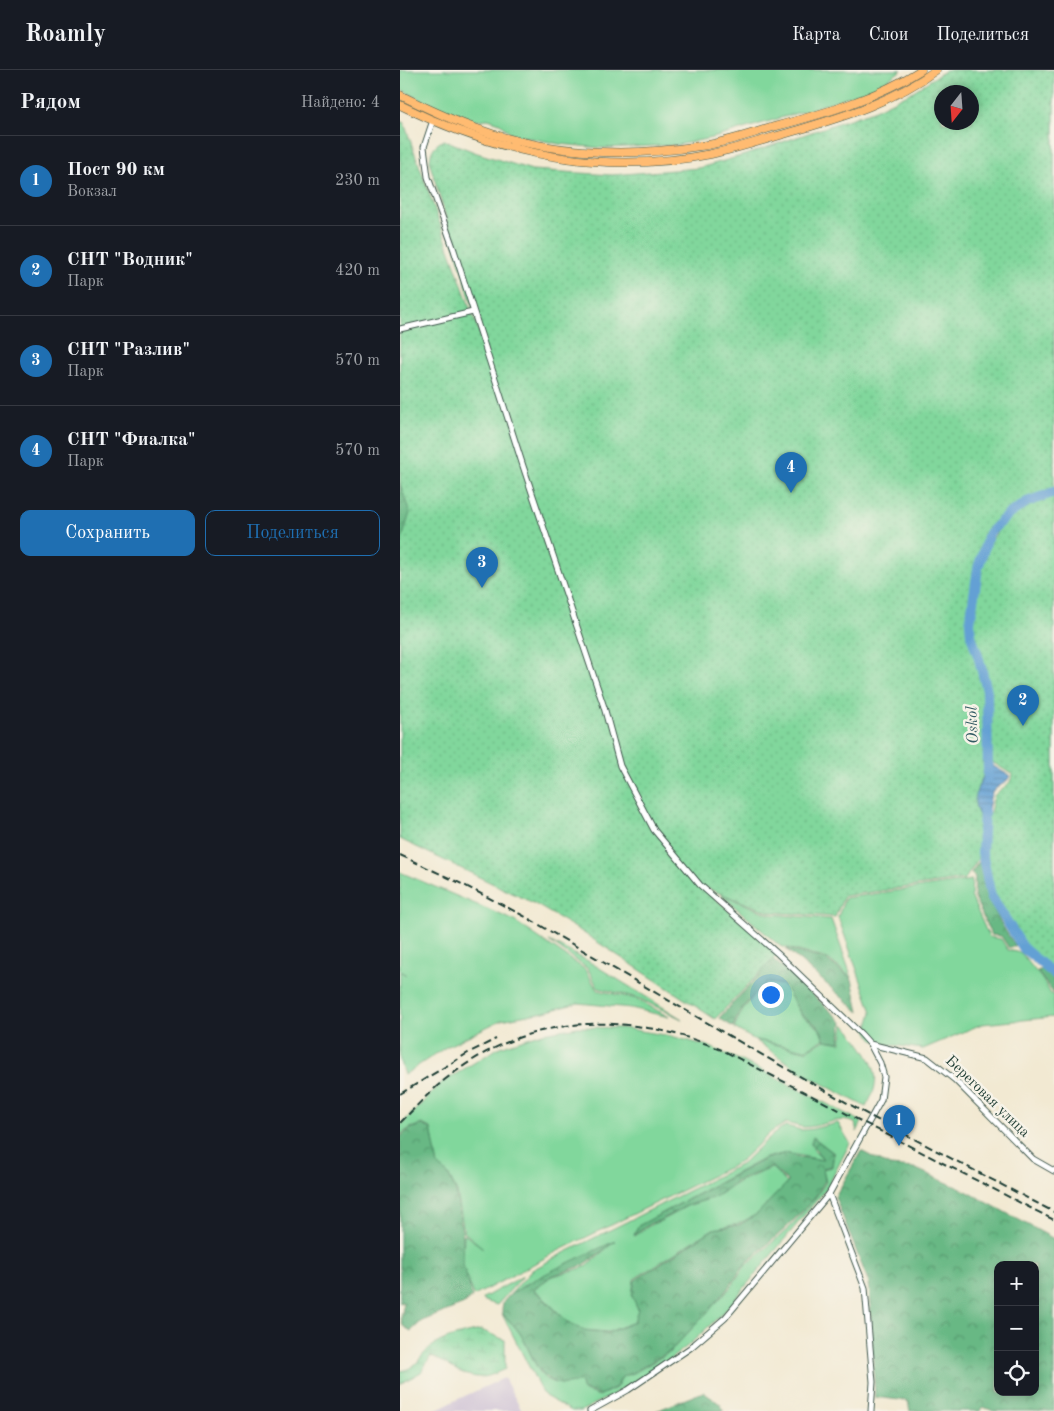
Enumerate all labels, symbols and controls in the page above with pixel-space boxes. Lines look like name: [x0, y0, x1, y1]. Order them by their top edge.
text: Roamly: [25, 23, 106, 47]
text: Карта: [792, 26, 841, 44]
text: Слои: [869, 26, 908, 44]
text: Поделиться: [936, 26, 1029, 44]
north arrow: [934, 85, 979, 130]
text: Рядом: [20, 92, 81, 113]
text: Найдено: 4: [301, 95, 380, 111]
text: Пост 90 км: [67, 161, 165, 180]
text: 1: [31, 173, 41, 189]
text: 230 m: [335, 173, 380, 189]
text: Вокзал: [67, 184, 117, 200]
text: СНТ "Водник": [67, 251, 193, 270]
text: 2: [31, 263, 41, 279]
text: 420 m: [335, 263, 380, 279]
text: Парк: [67, 274, 104, 290]
text: СНТ "Разлив": [67, 341, 190, 360]
text: 3: [31, 353, 41, 369]
text: 570 m: [335, 353, 380, 369]
text: Парк: [67, 364, 104, 380]
text: СНТ "Фиалка": [67, 431, 195, 450]
text: 4: [31, 443, 41, 459]
text: 570 m: [335, 443, 380, 459]
pin: 4: [775, 452, 807, 493]
text: Парк: [67, 454, 104, 470]
button: Сохранить: [20, 510, 195, 556]
button: Поделиться: [205, 510, 380, 556]
pin: 3: [466, 547, 498, 588]
pin: 2: [1007, 685, 1039, 726]
water label: Oskol: [964, 705, 982, 744]
your location: [758, 982, 784, 1008]
street label: Береговая улица: [942, 1053, 1032, 1141]
pin: 1: [883, 1105, 915, 1146]
map controls: [994, 1261, 1039, 1396]
button: +: [994, 1261, 1039, 1306]
button: −: [994, 1306, 1039, 1351]
button: locate: [994, 1351, 1039, 1396]

